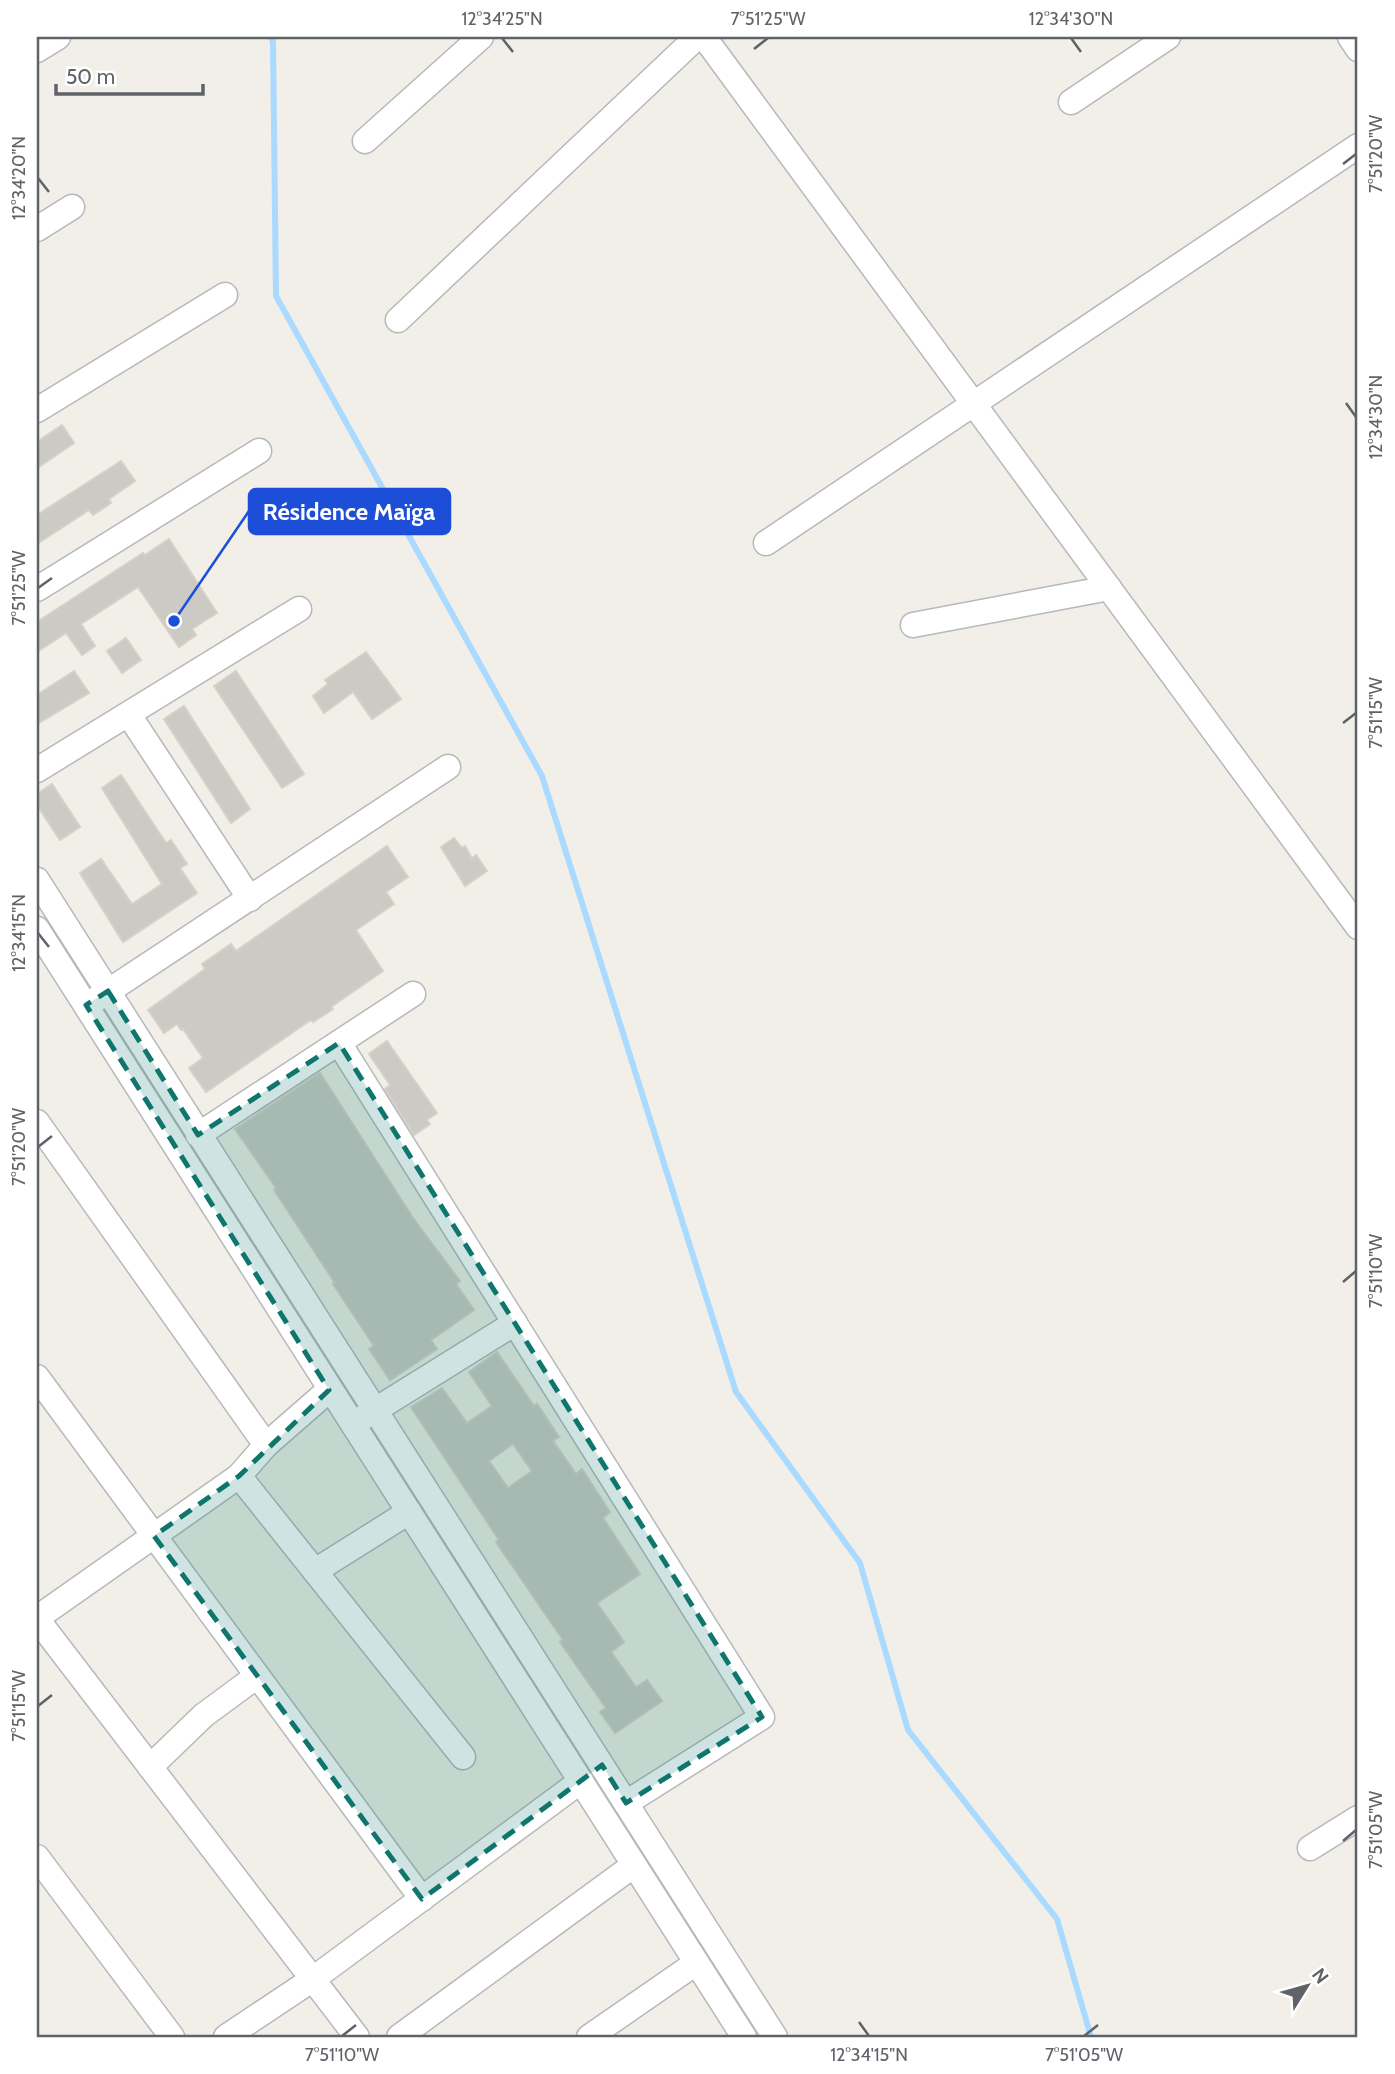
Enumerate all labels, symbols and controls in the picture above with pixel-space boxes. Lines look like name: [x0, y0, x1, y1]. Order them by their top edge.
text: 12°34'25"N: [461, 8, 543, 30]
text: 7°51'25"W: [731, 8, 806, 30]
text: 12°34'30"N: [1029, 8, 1113, 30]
scale bar: [56, 52, 203, 96]
text: 50 m: [66, 64, 115, 89]
text: 7°51'20"W: [1365, 115, 1387, 193]
text: 12°34'20"N: [8, 136, 30, 220]
text: 12°34'30"N: [1365, 375, 1387, 459]
callout: Résidence Maïga: [249, 489, 450, 534]
text: Résidence Maïga: [263, 497, 435, 526]
text: 7°51'25"W: [8, 551, 30, 626]
text: 7°51'15"W: [1365, 677, 1387, 749]
text: 12°34'15"N: [8, 894, 30, 972]
text: 7°51'20"W: [8, 1108, 30, 1186]
text: 7°51'10"W: [1365, 1234, 1387, 1308]
text: 7°51'15"W: [8, 1670, 30, 1742]
text: 7°51'05"W: [1365, 1791, 1387, 1869]
north arrow: [1272, 1952, 1342, 2022]
text: N: [1307, 1964, 1333, 1988]
text: 7°51'10"W: [305, 2044, 379, 2066]
text: 12°34'15"N: [830, 2044, 908, 2066]
text: 7°51'05"W: [1045, 2044, 1123, 2066]

